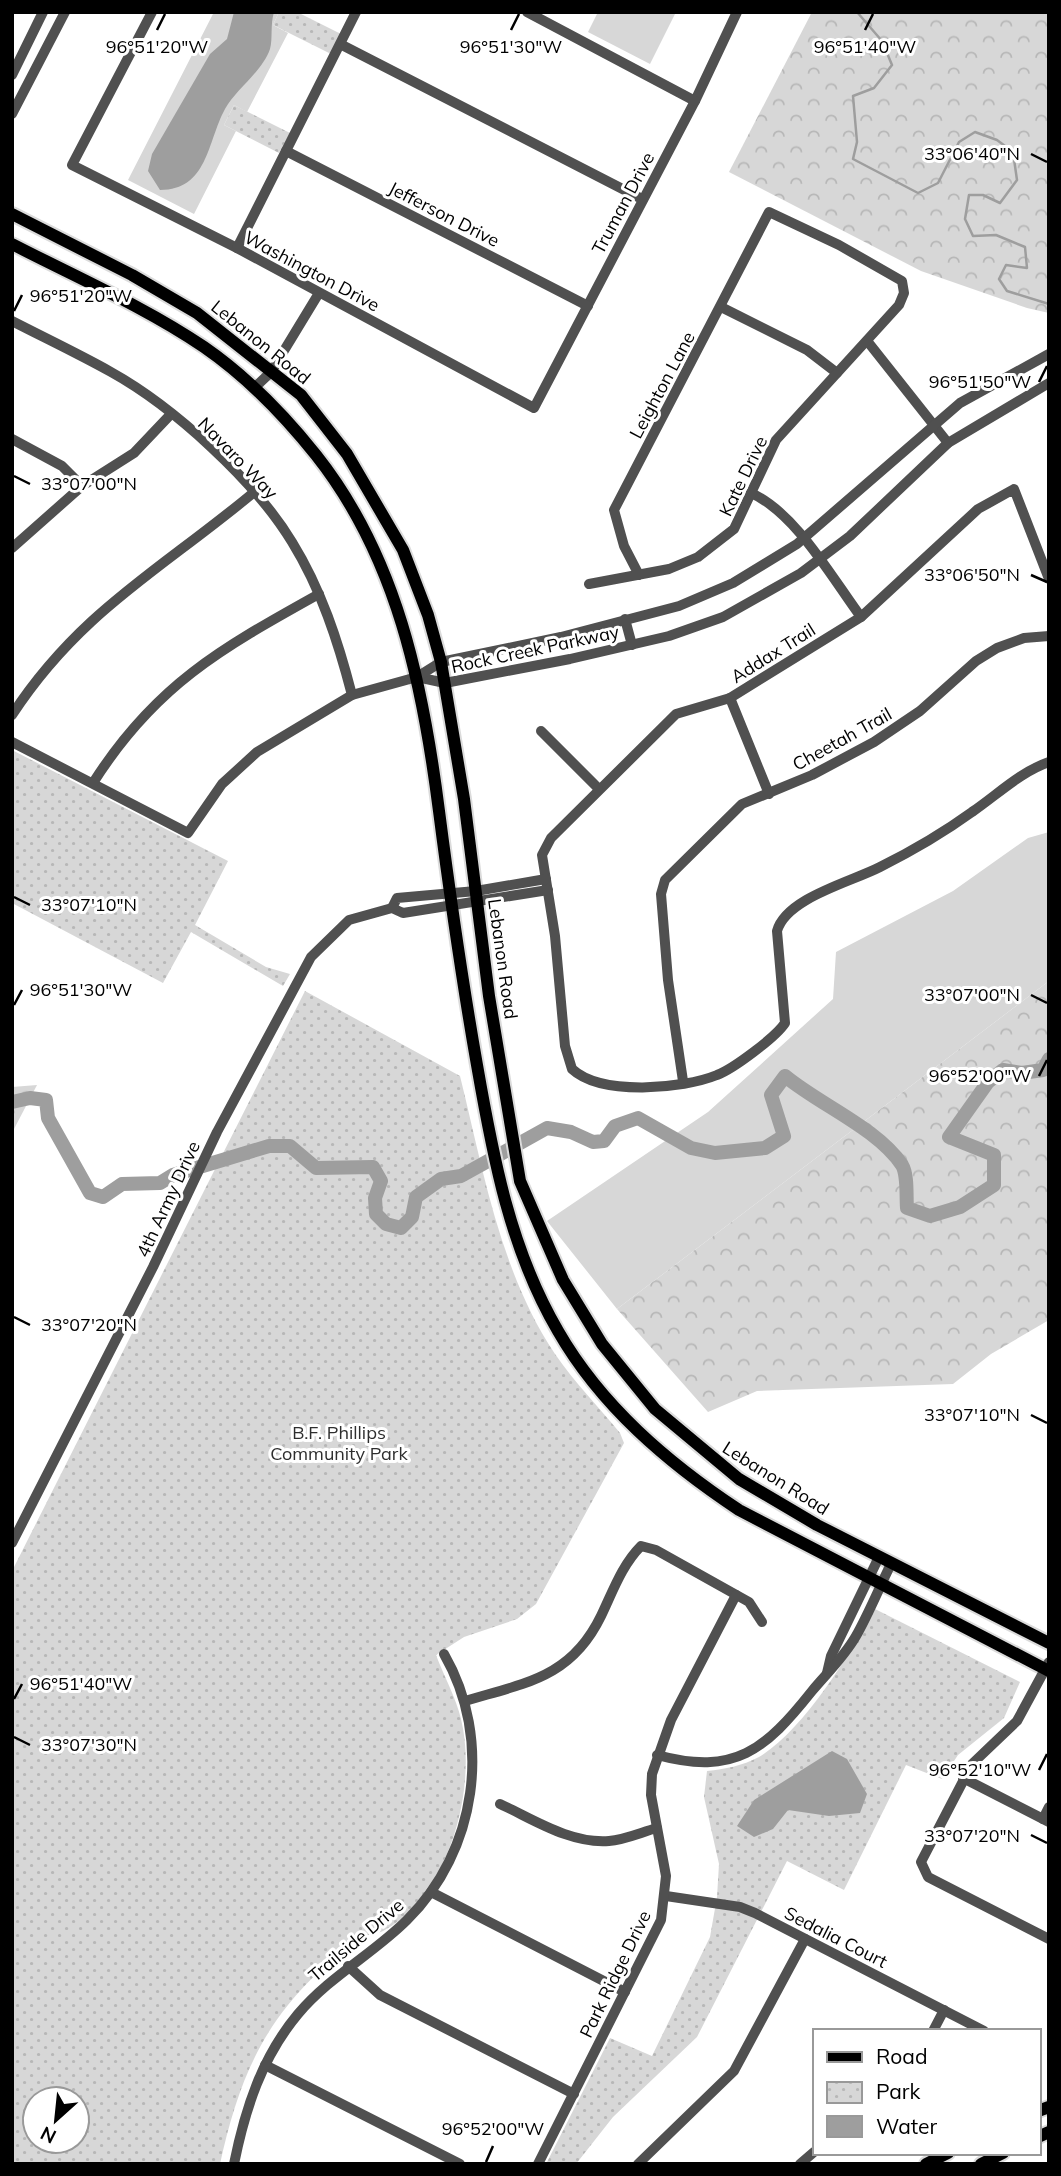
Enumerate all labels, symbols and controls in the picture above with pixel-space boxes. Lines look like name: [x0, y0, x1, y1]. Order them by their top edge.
text: 96°51'20"W: [106, 35, 208, 58]
text: 96°51'30"W: [460, 35, 562, 58]
text: 96°51'40"W: [814, 35, 916, 58]
text: 33°06'40"N: [924, 142, 1020, 165]
street label: Truman Drive: [587, 148, 659, 258]
street label: Jefferson Drive: [385, 176, 503, 252]
street label: Washington Drive: [240, 226, 384, 316]
text: 96°51'20"W: [30, 284, 132, 307]
street label: Lebanon Road: [207, 295, 315, 389]
street label: Leighton Lane: [624, 328, 700, 442]
text: 96°51'50"W: [929, 370, 1031, 393]
street label: Navaro Way: [193, 412, 283, 504]
street label: Kate Drive: [714, 432, 772, 520]
text: 33°07'00"N: [41, 472, 137, 495]
text: 33°06'50"N: [924, 563, 1020, 586]
street label: Addax Trail: [727, 618, 819, 688]
street label: Rock Creek Parkway: [449, 620, 621, 678]
street label: Cheetah Trail: [788, 702, 896, 776]
text: 33°07'10"N: [41, 893, 137, 916]
street label: Lebanon Road: [483, 897, 523, 1021]
text: 96°51'30"W: [30, 978, 132, 1001]
text: 33°07'00"N: [924, 983, 1020, 1006]
text: 96°52'00"W: [929, 1064, 1031, 1087]
street label: 4th Army Drive: [131, 1137, 205, 1261]
text: 33°07'20"N: [41, 1313, 137, 1336]
text: 33°07'10"N: [924, 1403, 1020, 1426]
park label: B.F. Phillips Community Park: [270, 1421, 408, 1465]
street label: Lebanon Road: [718, 1436, 834, 1520]
text: 96°51'40"W: [30, 1672, 132, 1695]
text: 33°07'30"N: [41, 1733, 137, 1756]
text: 96°52'10"W: [929, 1758, 1031, 1781]
text: 33°07'20"N: [924, 1824, 1020, 1847]
street label: Trailside Drive: [304, 1893, 408, 1987]
street label: Sedalia Court: [781, 1901, 891, 1973]
street label: Park Ridge Drive: [574, 1907, 656, 2041]
legend: [813, 2029, 1040, 2155]
text: Road: [876, 2043, 927, 2069]
text: Park: [876, 2078, 920, 2104]
north arrow: [21, 2085, 91, 2155]
text: Water: [876, 2113, 937, 2139]
text: 96°52'00"W: [442, 2117, 544, 2140]
text: N: [36, 2121, 60, 2149]

